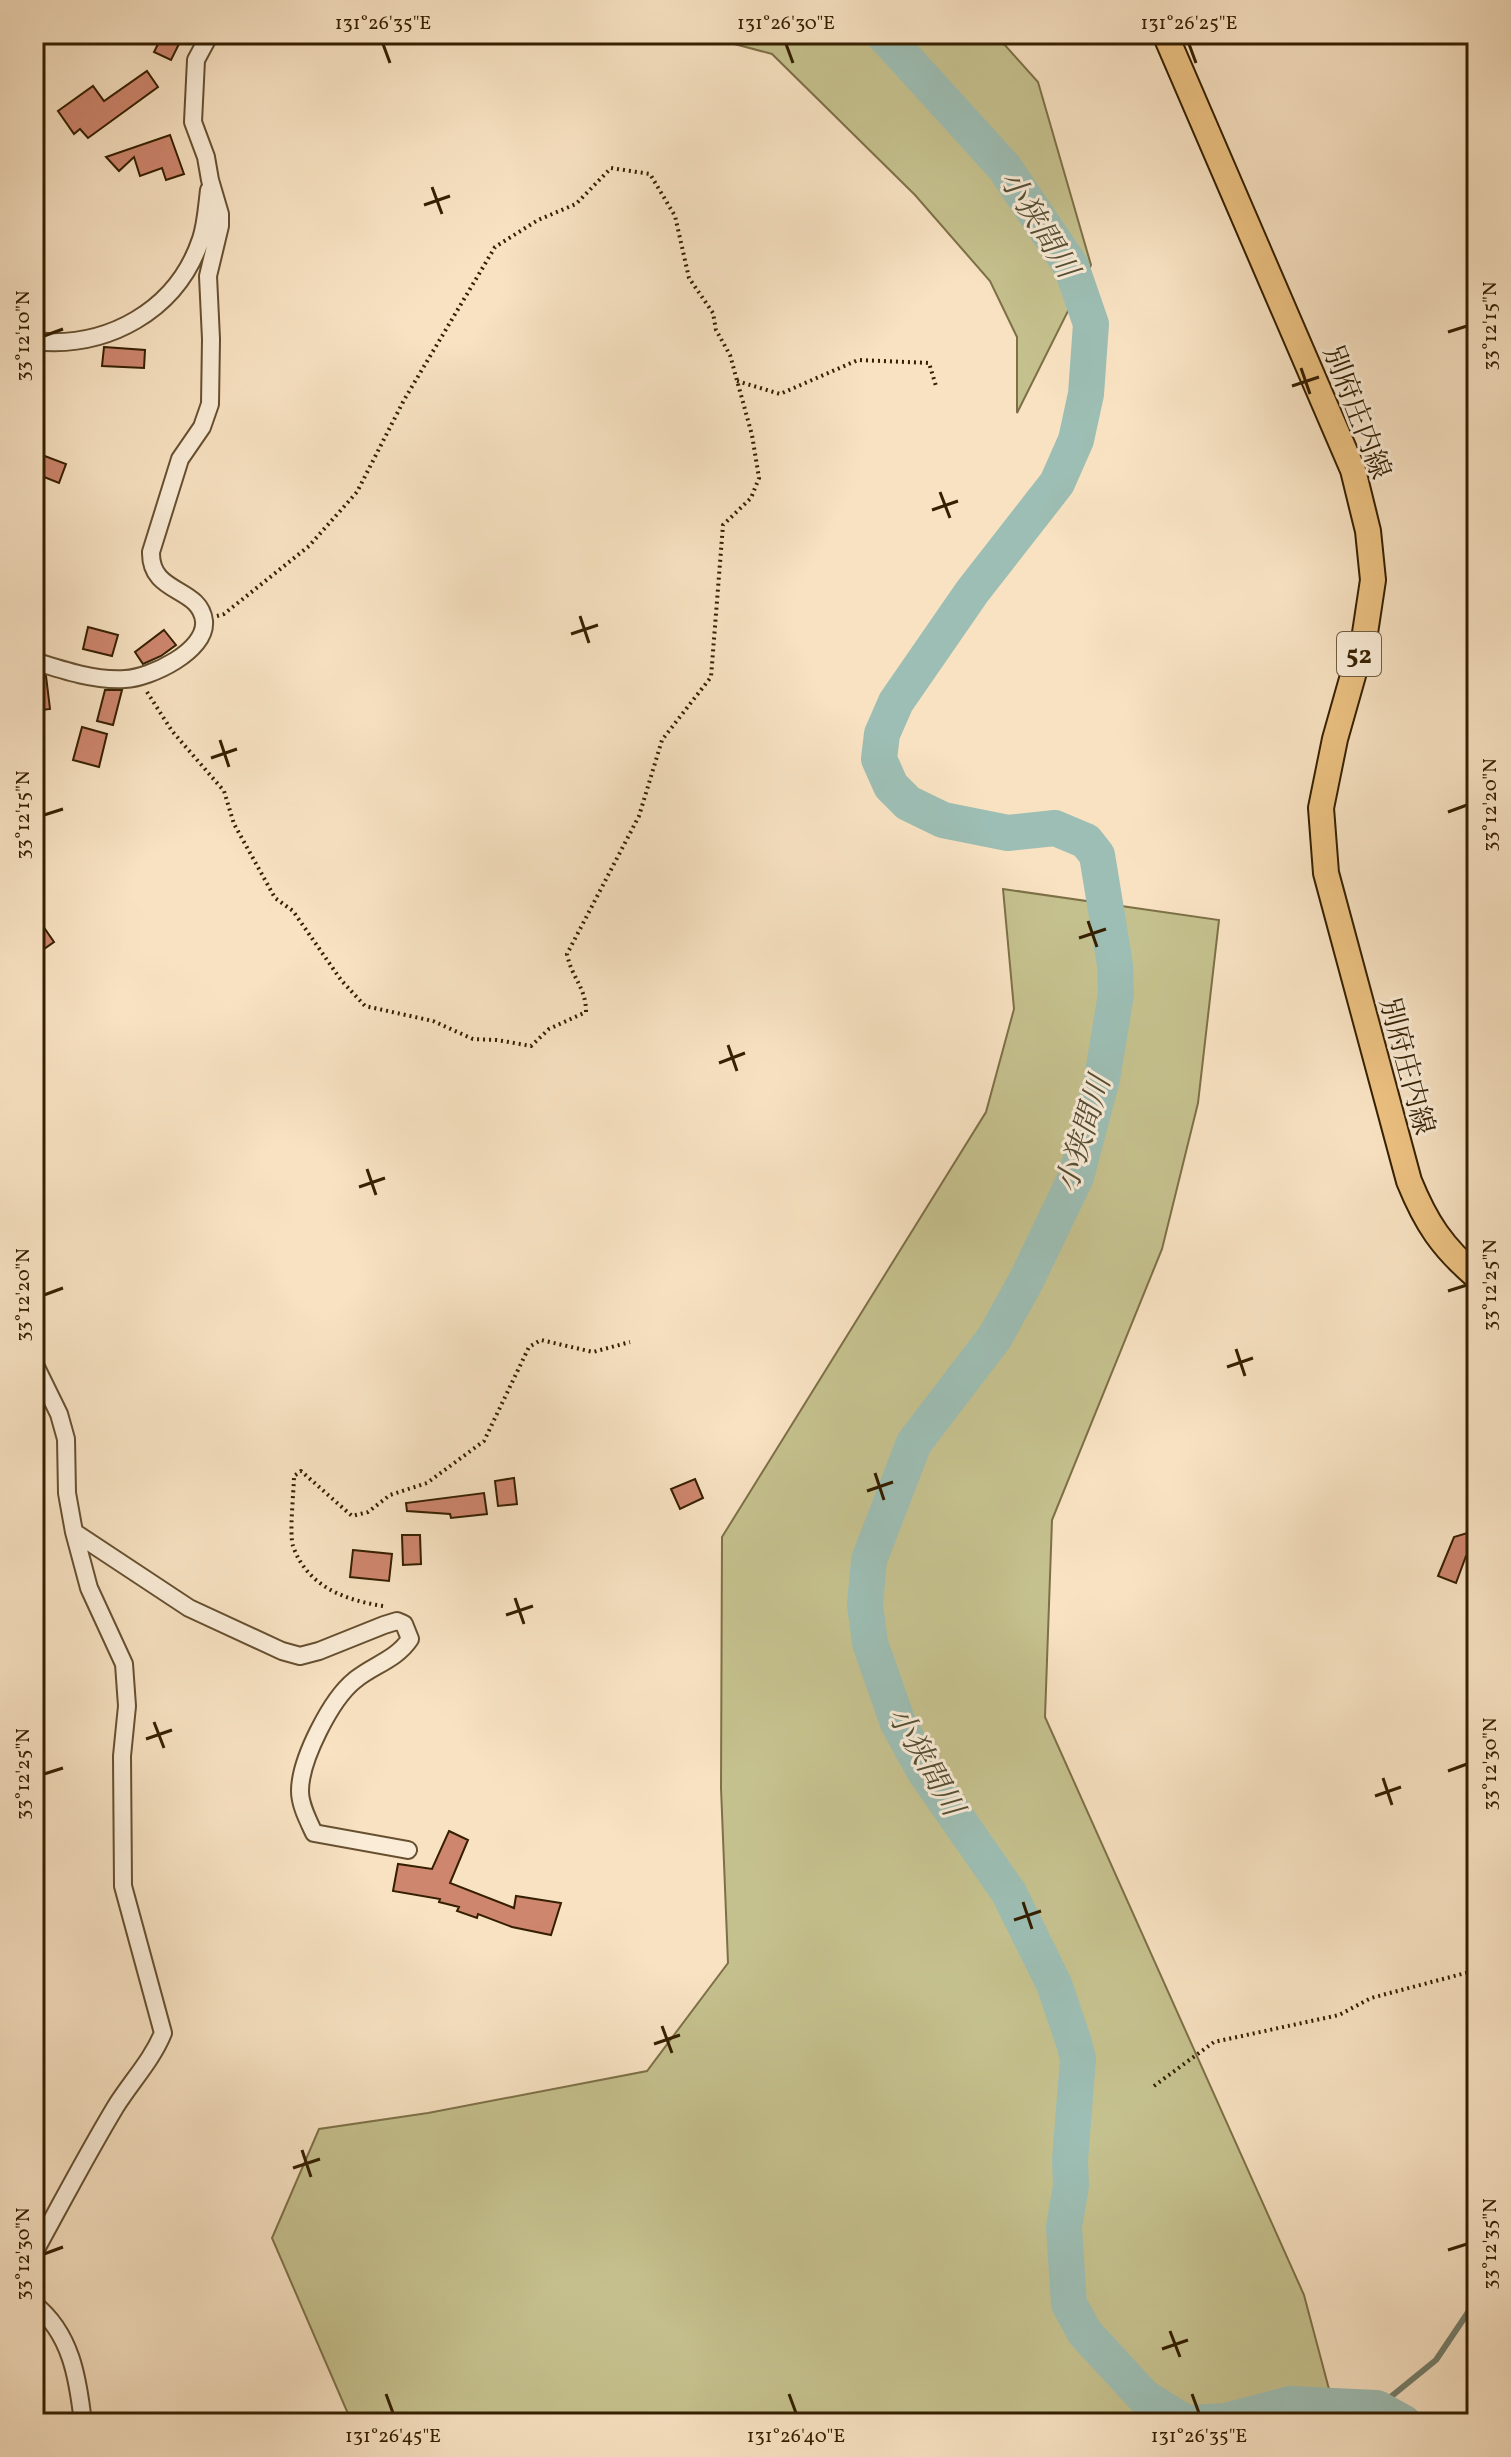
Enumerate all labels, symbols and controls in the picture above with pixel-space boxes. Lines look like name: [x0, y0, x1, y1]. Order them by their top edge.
text: 131°26'35"E: [335, 10, 431, 38]
text: 131°26'30"E: [737, 10, 835, 38]
text: 131°26'25"E: [1141, 10, 1237, 38]
water label: 小狭間川: [988, 163, 1088, 290]
text: 33°12'15"N: [1477, 281, 1505, 371]
text: 33°12'10"N: [10, 290, 38, 382]
street label: 別府庄内線: [1312, 341, 1399, 485]
road number: 52: [1337, 632, 1381, 676]
text: 33°12'20"N: [1477, 758, 1505, 852]
text: 33°12'15"N: [10, 770, 38, 860]
street label: 別府庄内線: [1369, 994, 1443, 1139]
water label: 小狭間川: [1047, 1068, 1123, 1198]
text: 33°12'25"N: [1477, 1239, 1505, 1331]
text: 33°12'20"N: [10, 1248, 38, 1342]
water label: 小狭間川: [876, 1700, 974, 1827]
text: 33°12'30"N: [1477, 1717, 1505, 1811]
text: 33°12'25"N: [10, 1728, 38, 1820]
text: 33°12'35"N: [1477, 2198, 1505, 2290]
text: 33°12'30"N: [10, 2207, 38, 2301]
text: 131°26'45"E: [345, 2423, 441, 2451]
text: 131°26'40"E: [747, 2423, 845, 2451]
text: 131°26'35"E: [1151, 2423, 1247, 2451]

